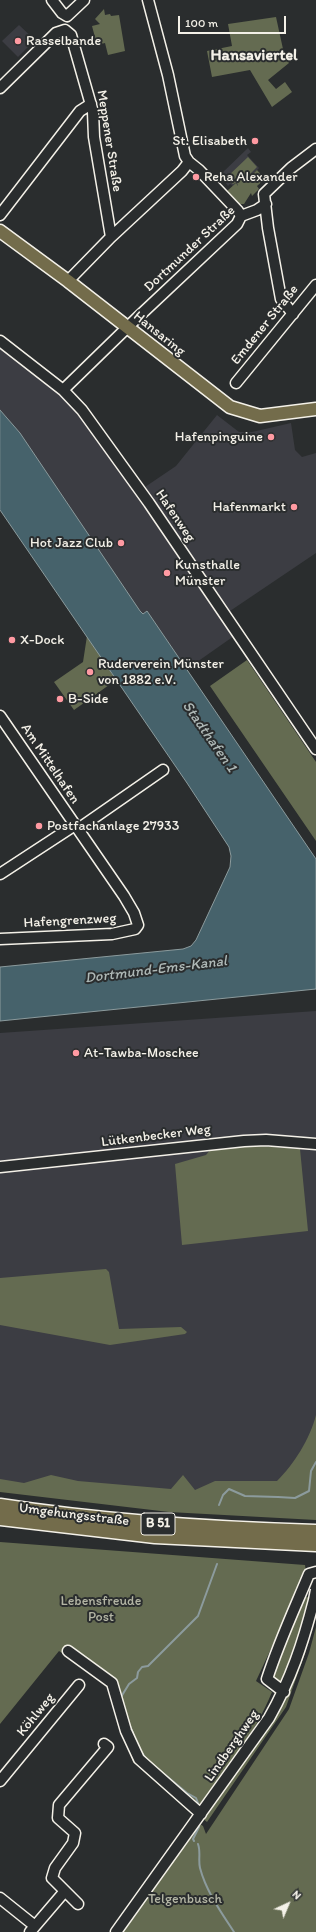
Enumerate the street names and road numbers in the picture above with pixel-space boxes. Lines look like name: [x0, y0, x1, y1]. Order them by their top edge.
street label: Meppener Straße: [93, 89, 125, 193]
street label: Dortmunder Straße: [141, 202, 239, 296]
street label: Emdener Straße: [228, 282, 302, 368]
street label: Hansaring: [130, 308, 188, 360]
street label: Hafenweg: [151, 487, 199, 545]
street label: Am Mittelhafen: [17, 721, 83, 807]
street label: Hafengrenzweg: [23, 910, 117, 932]
street label: Lütkenbecker Weg: [100, 1121, 212, 1151]
street label: Umgehungsstraße: [18, 1500, 130, 1530]
road number: B 51: [141, 1513, 175, 1535]
street label: Köhlweg: [13, 1690, 59, 1740]
street label: Lindberghweg: [201, 1707, 263, 1785]

